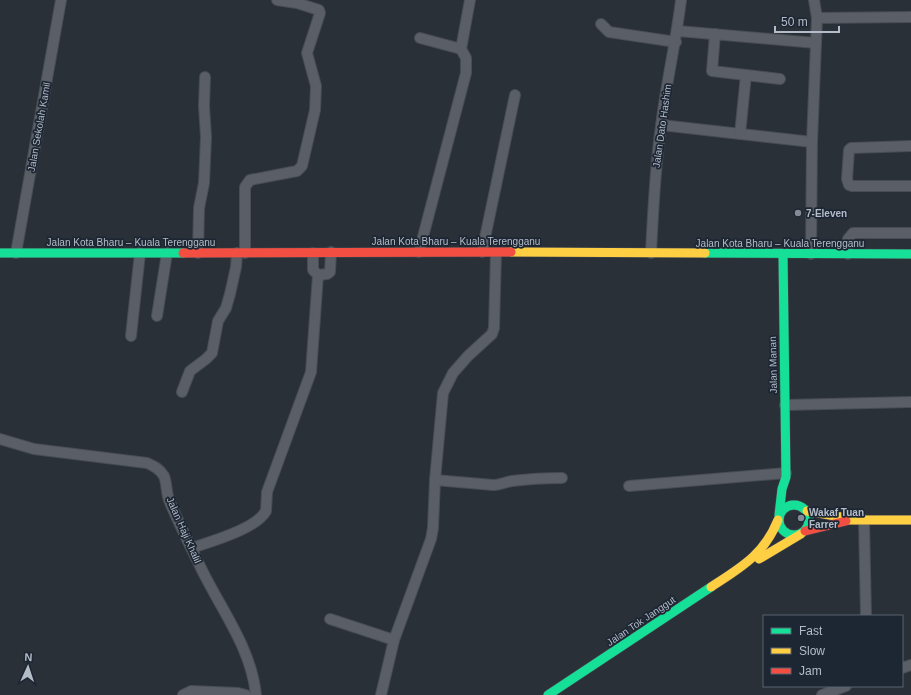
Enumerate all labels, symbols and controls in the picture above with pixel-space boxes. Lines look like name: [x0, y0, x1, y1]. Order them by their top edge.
scale bar: [775, 8, 839, 34]
text: 50 m: [781, 15, 808, 29]
street label: Jalan Sekolah Kamil: [26, 81, 52, 173]
street label: Jalan Dato Hashim: [651, 83, 673, 169]
marker: 7-Eleven: [793, 208, 803, 218]
place label: 7-Eleven: [806, 208, 847, 219]
street label: Jalan Kota Bharu – Kuala Terengganu: [372, 236, 540, 247]
street label: Jalan Kota Bharu – Kuala Terengganu: [47, 237, 215, 248]
street label: Jalan Kota Bharu – Kuala Terengganu: [696, 238, 864, 249]
street label: Jalan Manan: [767, 336, 779, 394]
street label: Jalan Haji Khalil: [165, 495, 203, 565]
place label: Wakaf Tuan Farrer: [809, 507, 864, 530]
marker: Wakaf Tuan Farrer: [796, 513, 806, 523]
street label: Jalan Tok Janggut: [605, 594, 678, 648]
legend: [763, 615, 903, 687]
text: Fast: [799, 624, 823, 638]
text: Slow: [799, 644, 825, 658]
north arrow: [8, 647, 48, 687]
text: N: [24, 651, 33, 663]
text: Jam: [799, 664, 822, 678]

